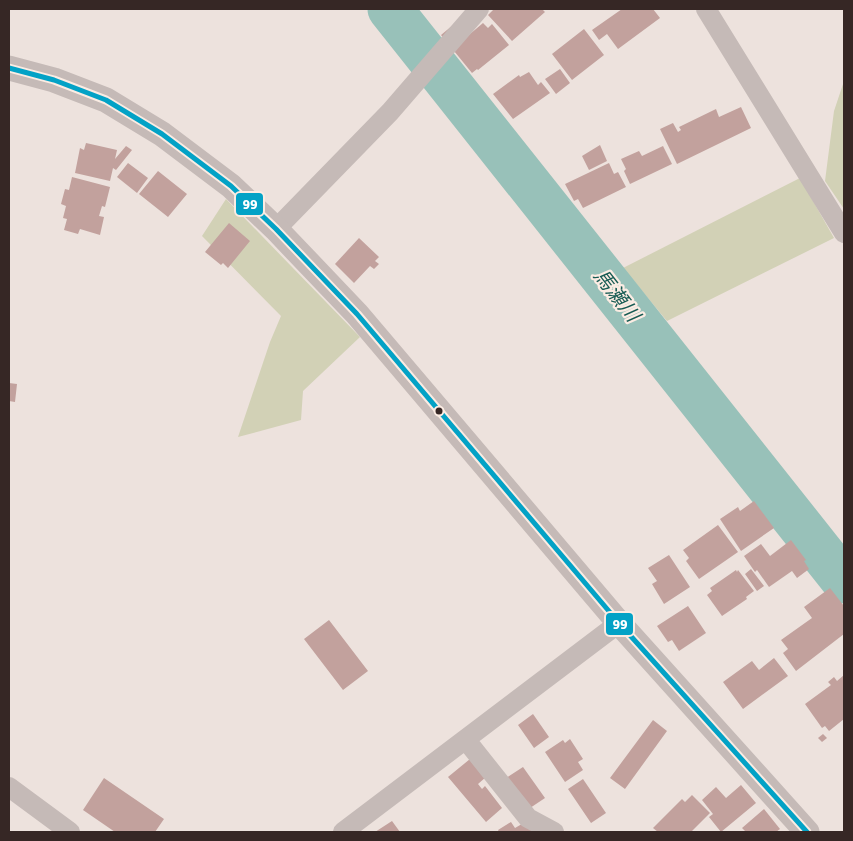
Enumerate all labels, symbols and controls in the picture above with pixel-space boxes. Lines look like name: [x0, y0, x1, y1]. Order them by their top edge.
line badge: 99: [235, 192, 264, 216]
text: 99: [242, 196, 258, 213]
water label: 馬瀬川: [588, 264, 646, 328]
unlabelled marker: [434, 406, 444, 416]
line badge: 99: [605, 612, 634, 636]
text: 99: [612, 616, 628, 633]

